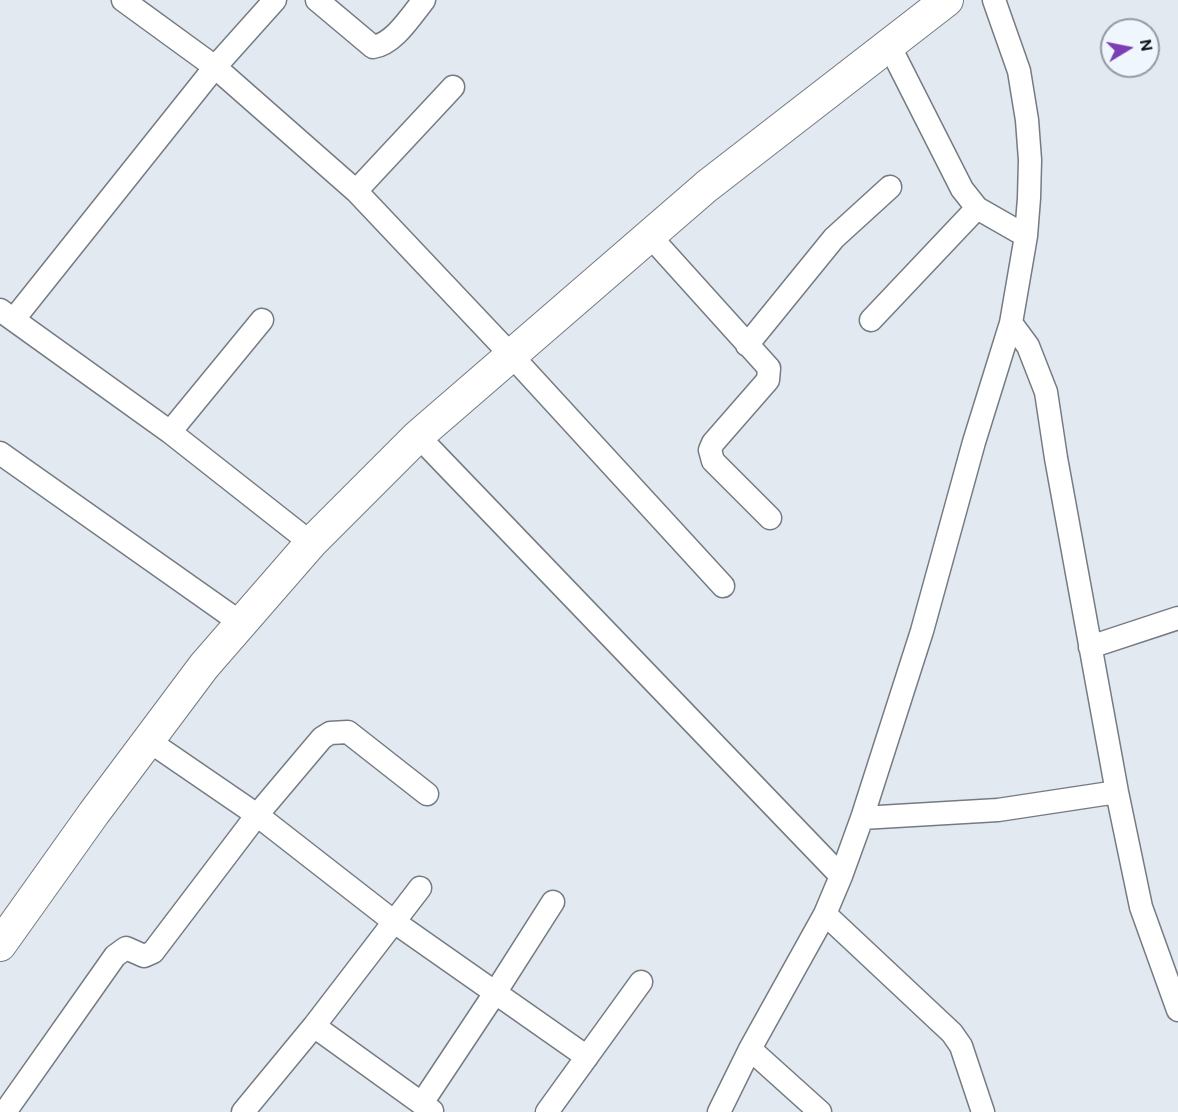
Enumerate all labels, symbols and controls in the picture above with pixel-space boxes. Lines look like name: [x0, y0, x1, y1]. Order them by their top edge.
north arrow: [1100, 18, 1160, 78]
text: N: [1135, 38, 1158, 53]

